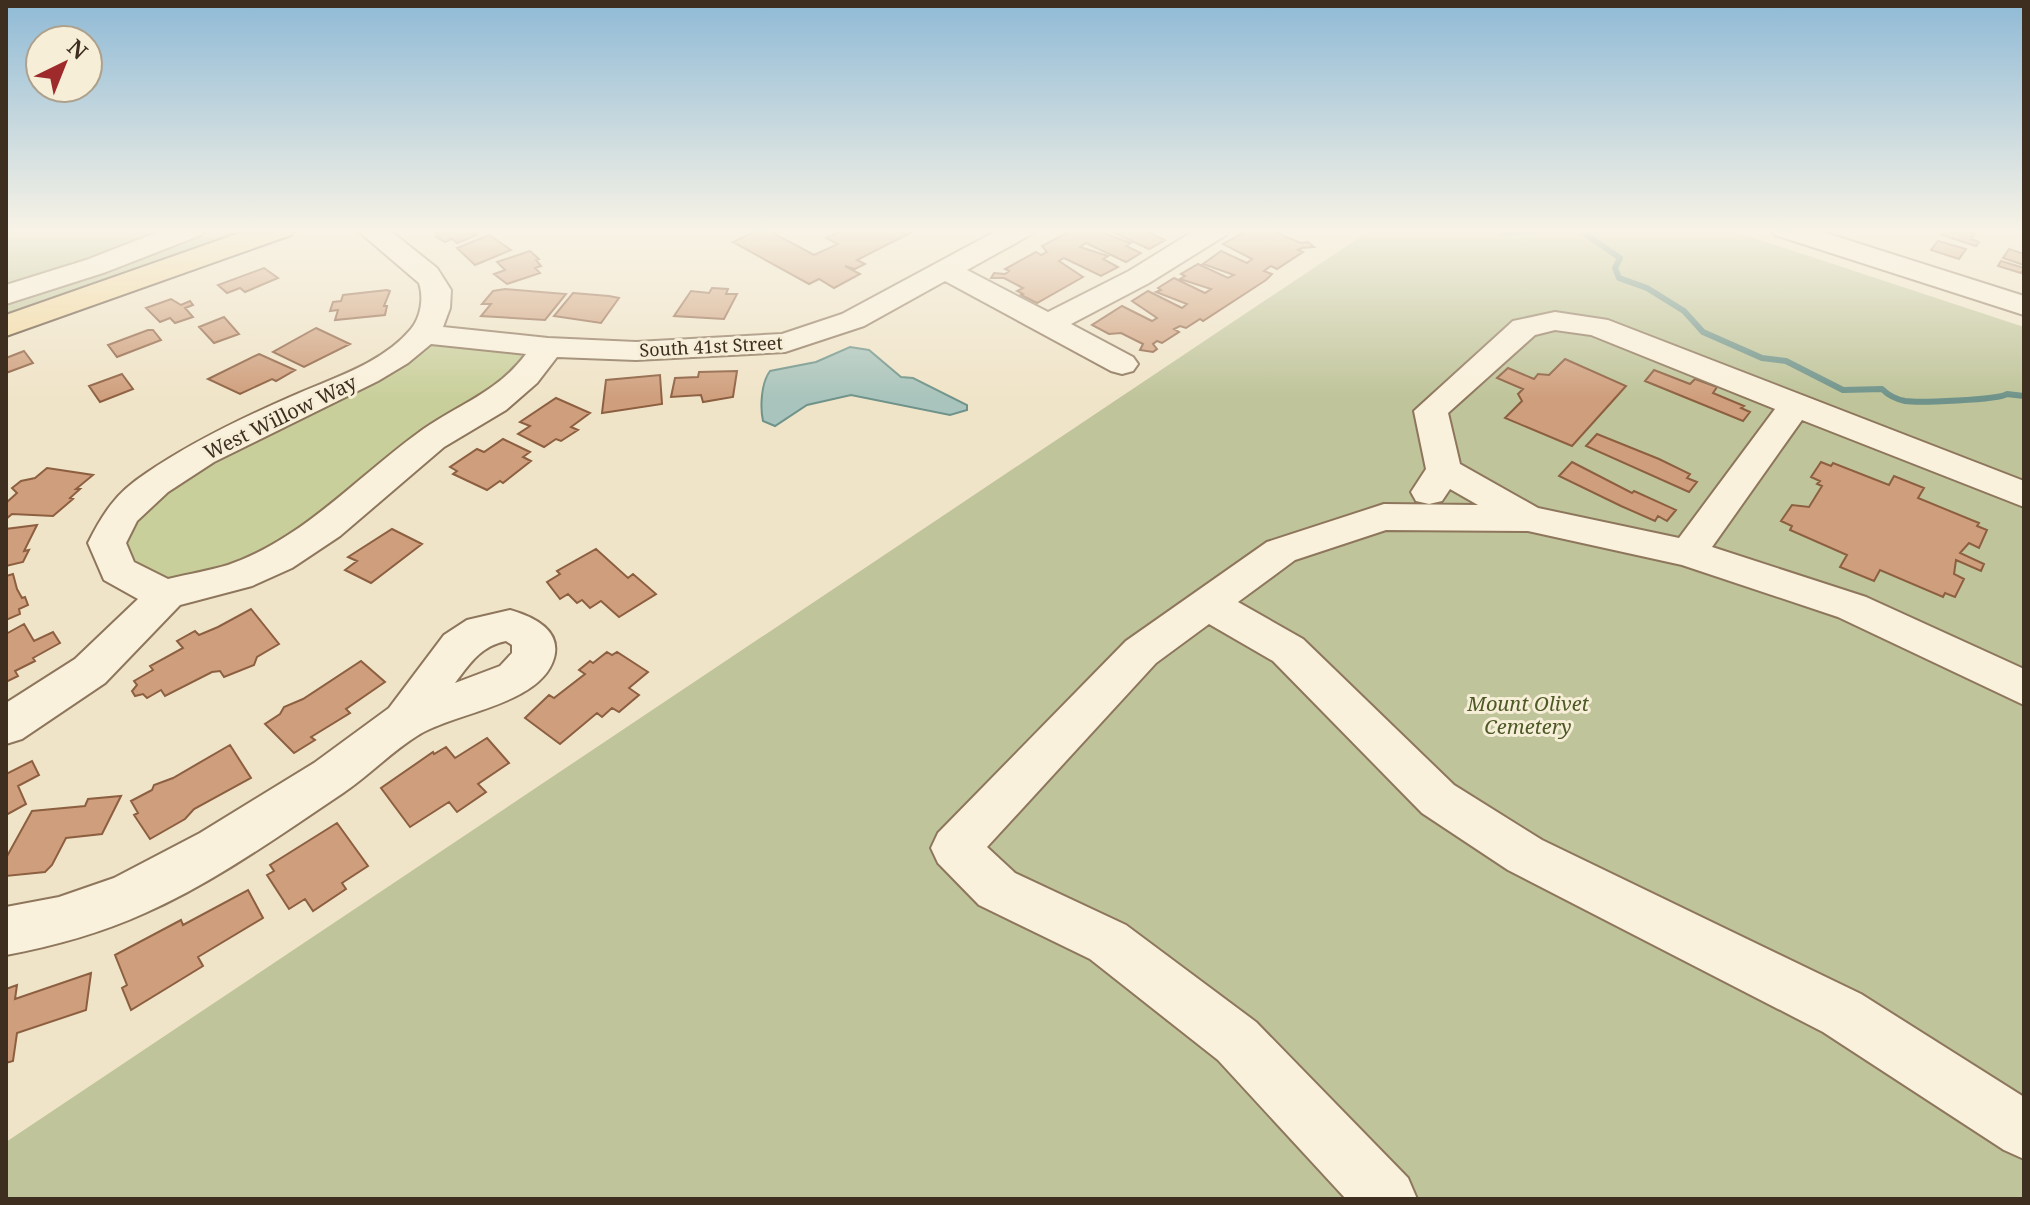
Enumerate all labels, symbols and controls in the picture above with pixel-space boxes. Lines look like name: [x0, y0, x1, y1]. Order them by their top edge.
north arrow: [24, 24, 104, 104]
text: N: [62, 32, 95, 66]
street label: South 41st Street: [639, 330, 783, 362]
street label: West Willow Way: [199, 368, 362, 466]
park label: Mount Olivet Cemetery: [1466, 690, 1590, 740]

